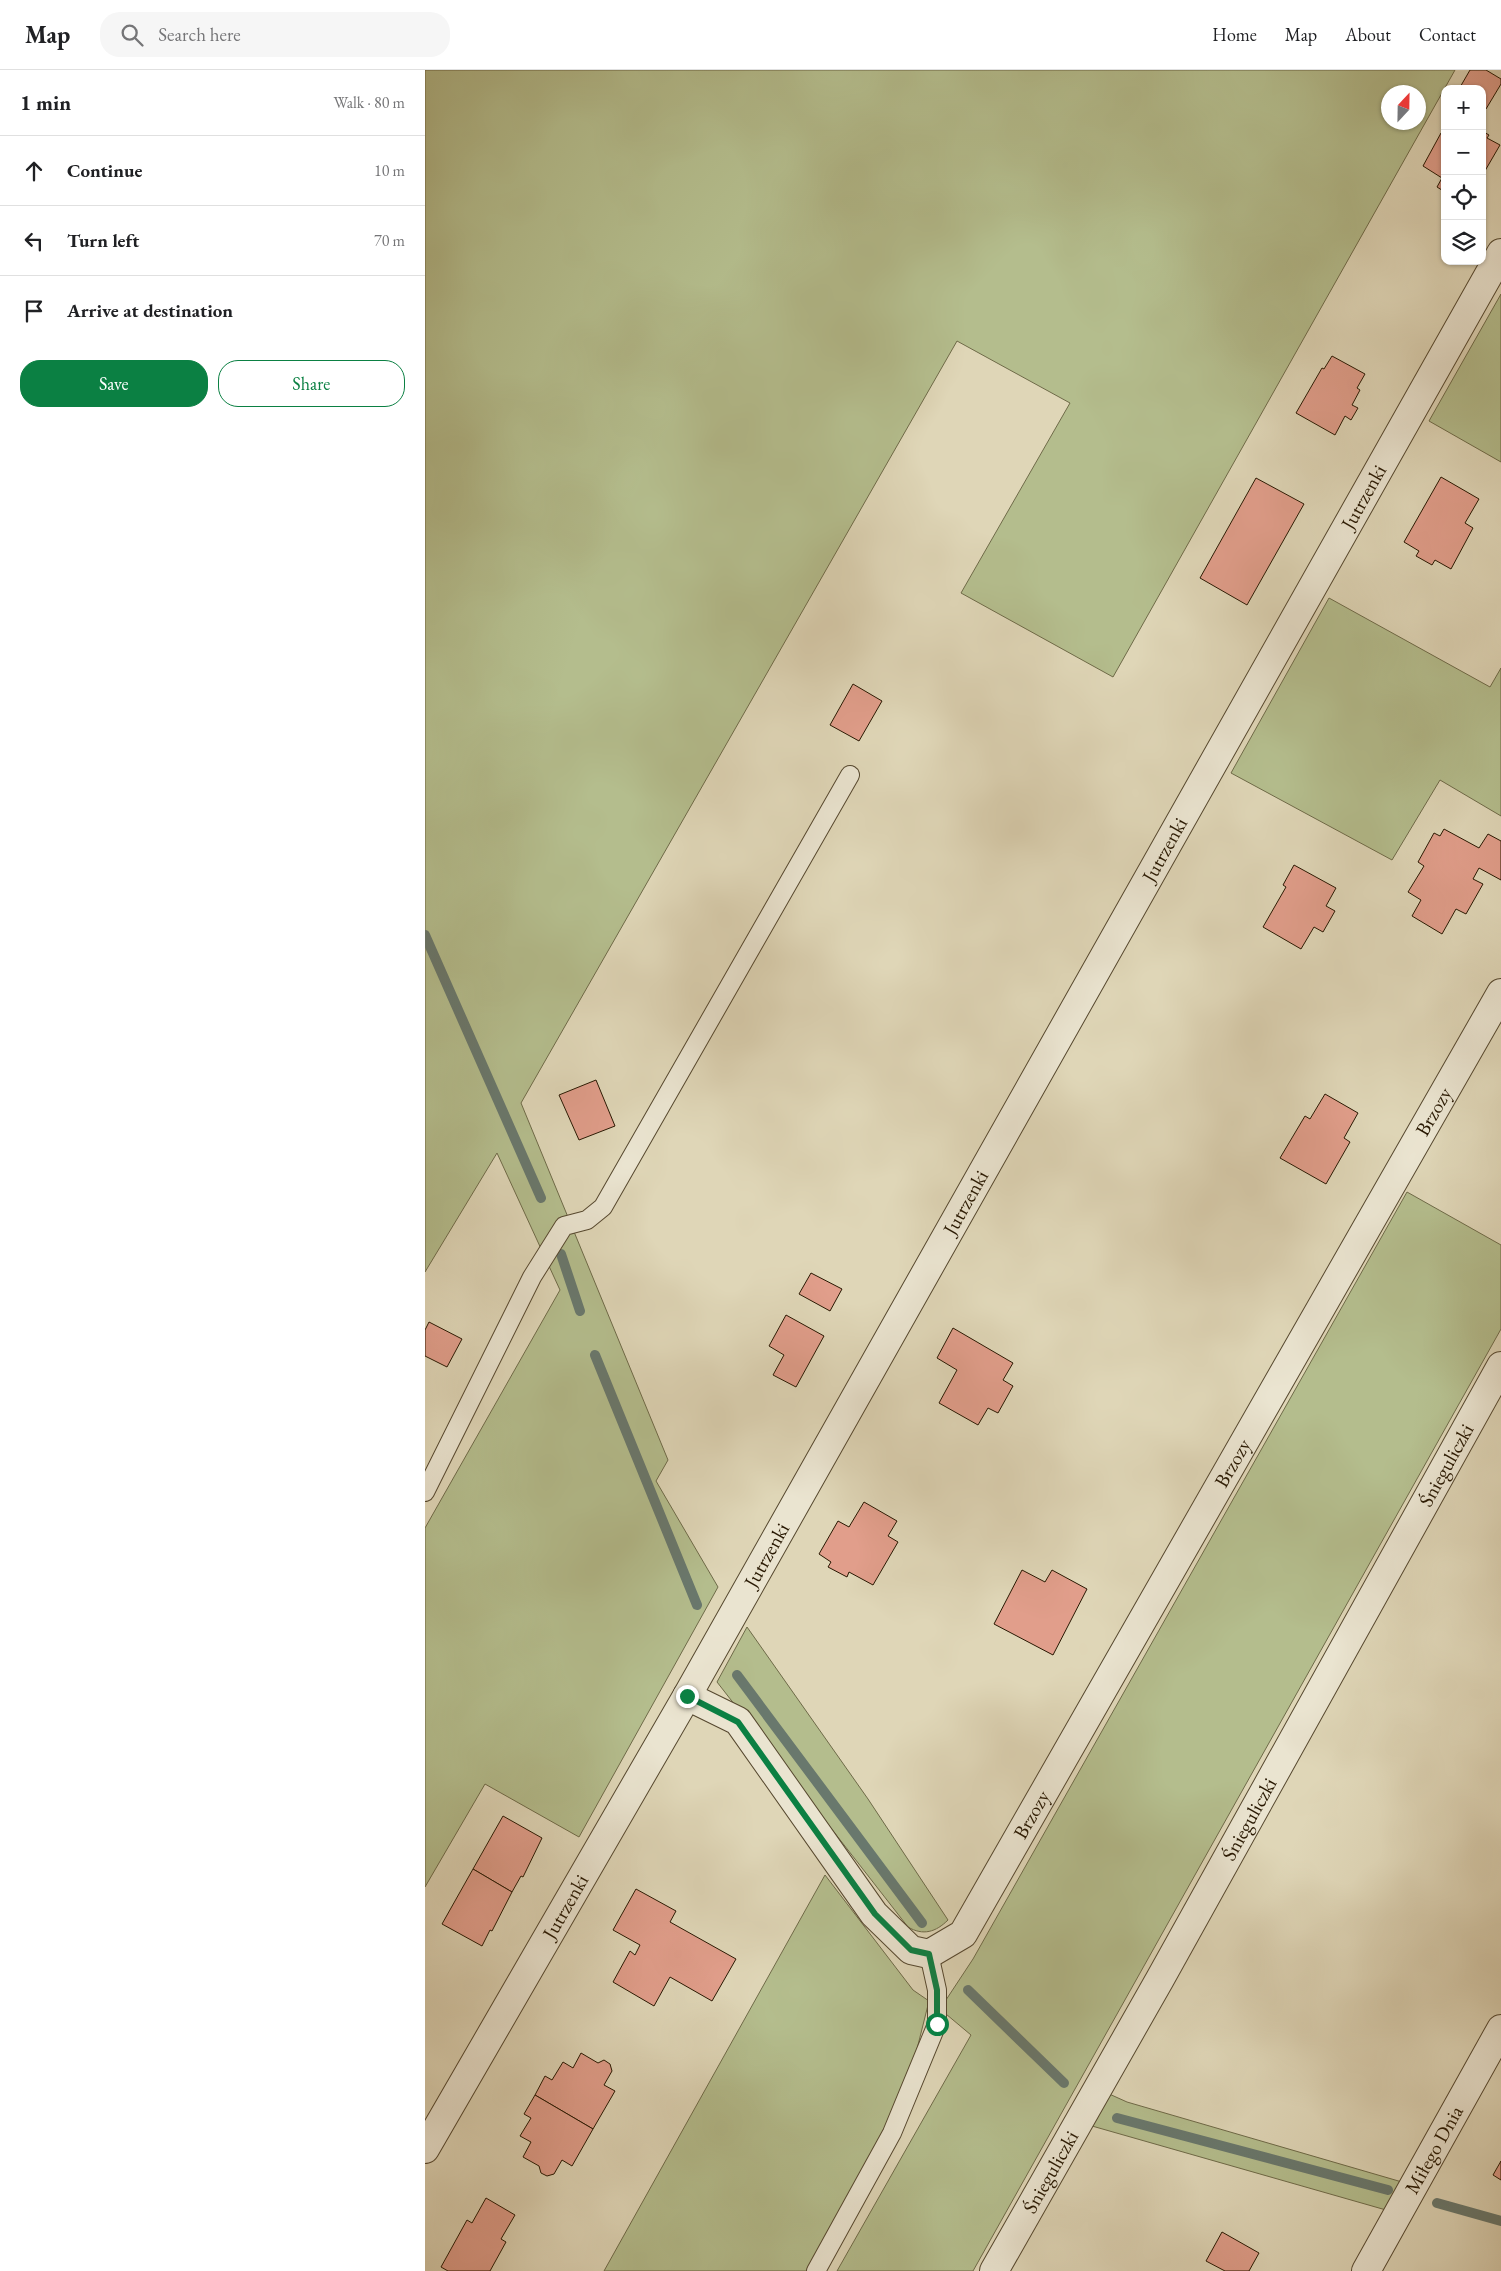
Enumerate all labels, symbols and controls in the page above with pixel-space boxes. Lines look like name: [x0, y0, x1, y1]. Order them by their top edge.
search box: [100, 12, 450, 57]
text: Map: [25, 19, 70, 50]
icon: search: [118, 21, 146, 49]
text: Search here: [158, 22, 241, 47]
text: Home: [1212, 23, 1257, 46]
text: Map: [1285, 23, 1317, 46]
text: About: [1345, 23, 1391, 46]
text: Contact: [1419, 23, 1476, 46]
north arrow: [1381, 85, 1426, 130]
map controls: [1441, 85, 1486, 265]
button: +: [1441, 85, 1486, 130]
text: 1 min: [20, 89, 71, 116]
text: Walk · 80 m: [334, 92, 405, 113]
button: −: [1441, 130, 1486, 175]
icon: ahead: [20, 157, 48, 185]
text: Continue: [67, 158, 142, 183]
text: 10 m: [374, 160, 405, 181]
button: locate: [1441, 175, 1486, 220]
button: layers: [1441, 220, 1486, 265]
icon: left: [20, 227, 48, 255]
text: Turn left: [67, 228, 139, 253]
text: 70 m: [374, 230, 405, 251]
icon: arrive: [20, 297, 48, 325]
text: Arrive at destination: [67, 298, 233, 323]
button: Save: [20, 360, 208, 407]
button: Share: [218, 360, 405, 407]
street label: Jutrzenki: [1334, 460, 1392, 536]
street label: Jutrzenki: [1135, 812, 1193, 889]
street label: Brzozy: [1409, 1082, 1458, 1140]
street label: Jutrzenki: [936, 1165, 994, 1241]
street label: Śnieguliczki: [1412, 1419, 1479, 1511]
street label: Brzozy: [1208, 1434, 1257, 1492]
street label: Jutrzenki: [737, 1518, 795, 1594]
route end: [676, 1685, 699, 1708]
street label: Śnieguliczki: [1216, 1773, 1283, 1865]
street label: Brzozy: [1007, 1785, 1056, 1844]
street label: Jutrzenki: [535, 1869, 594, 1945]
route start: [926, 2013, 949, 2036]
street label: Miłego Dnia: [1399, 2101, 1469, 2199]
street label: Śnieguliczki: [1017, 2126, 1084, 2218]

